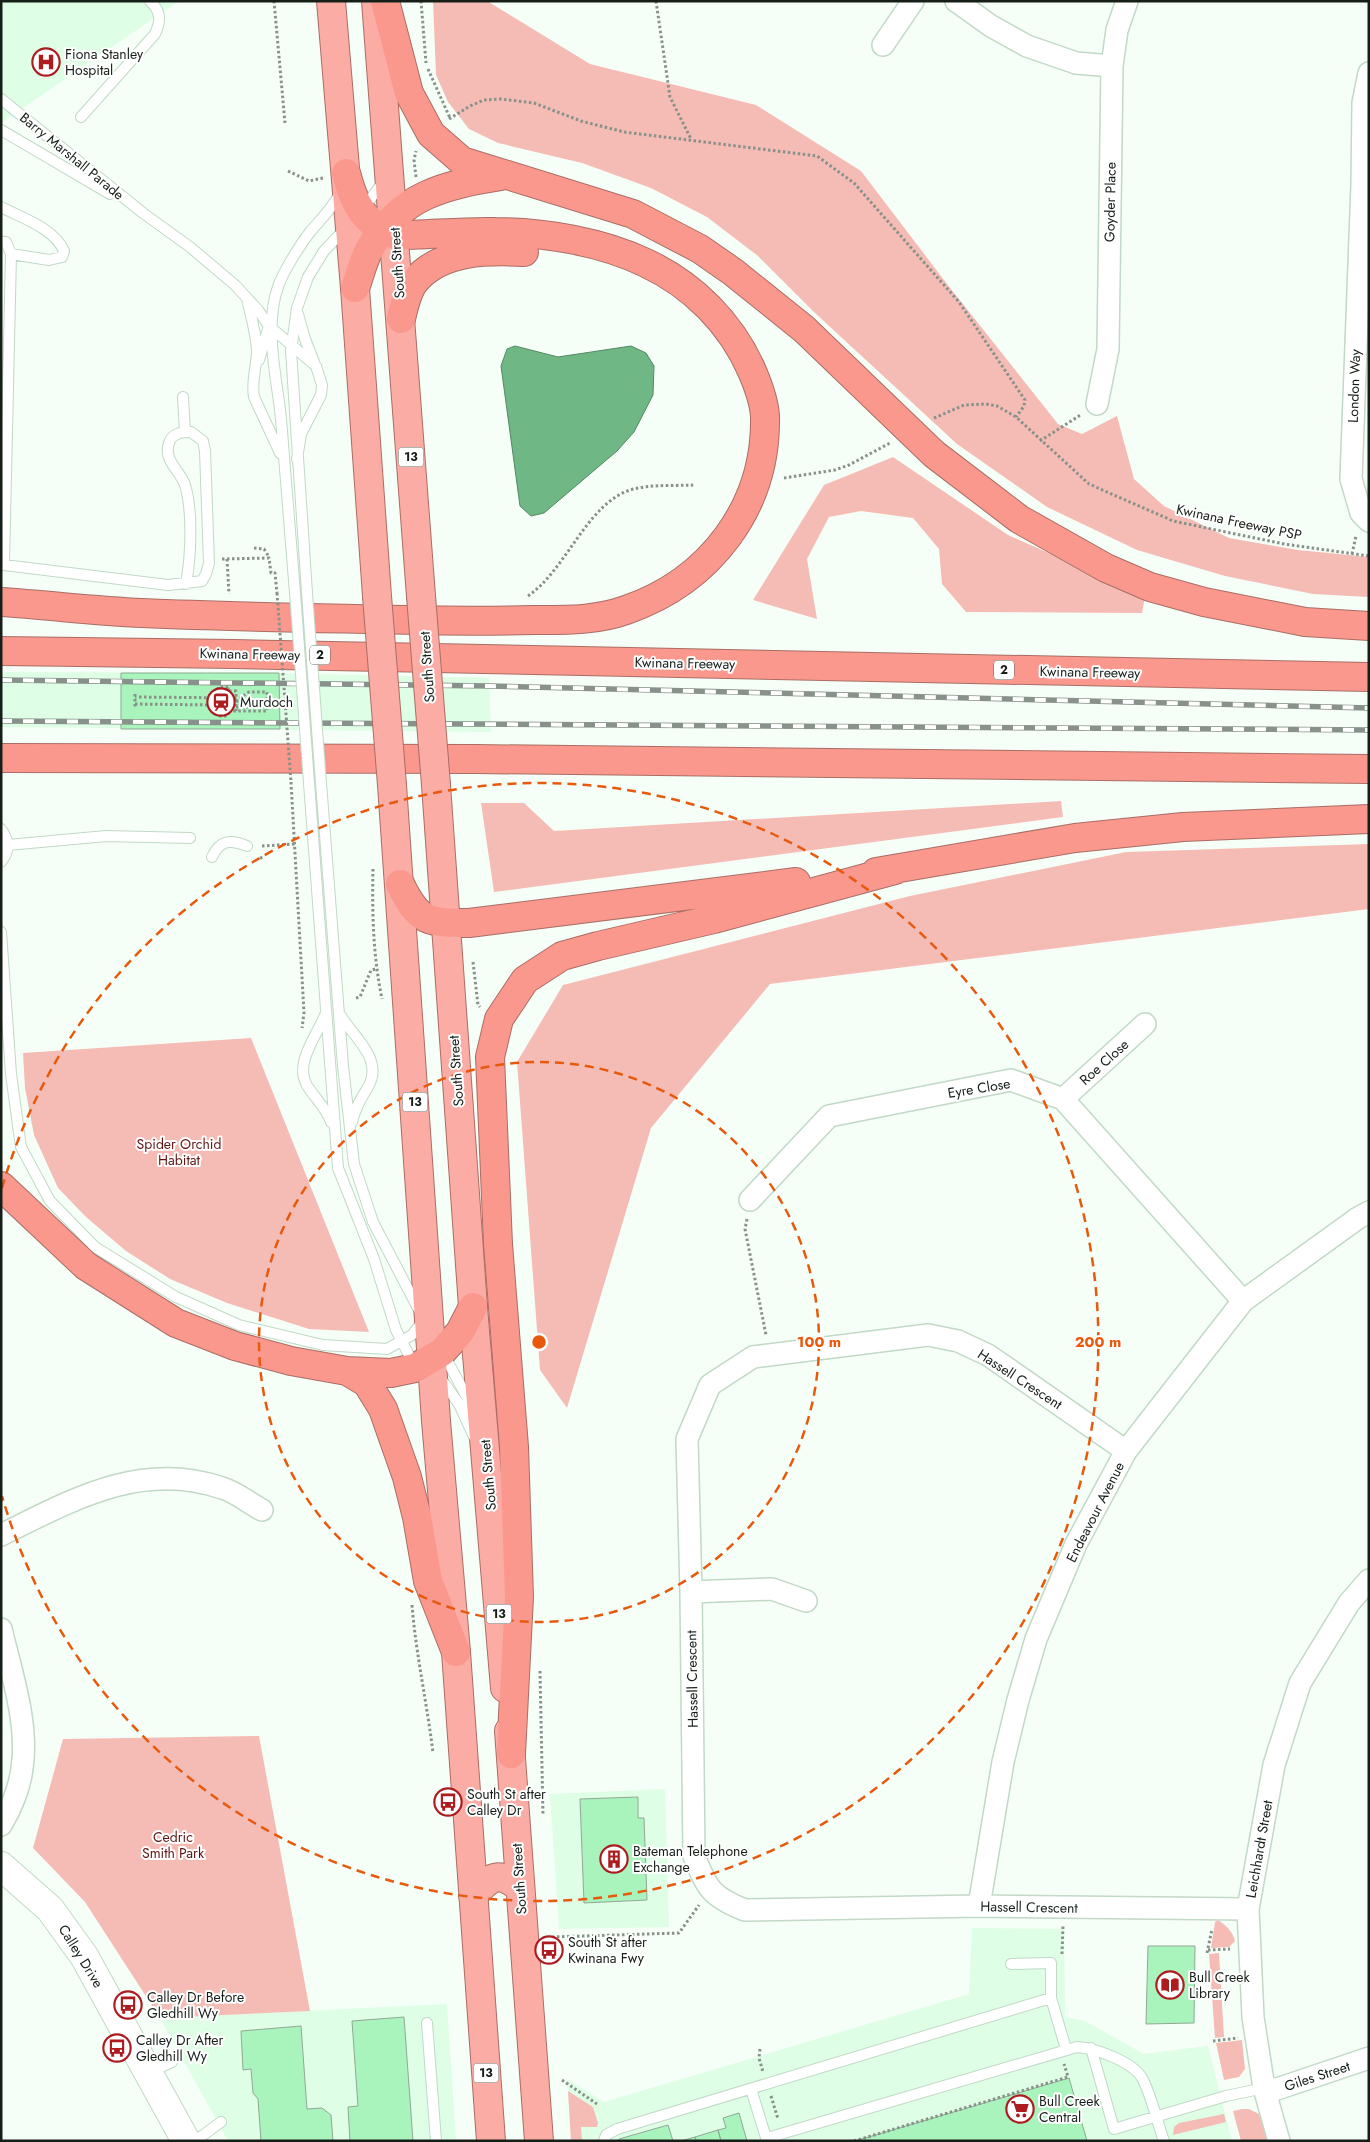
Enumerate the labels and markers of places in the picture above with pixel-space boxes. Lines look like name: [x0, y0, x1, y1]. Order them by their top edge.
place label: Fiona Stanley Hospital: [65, 44, 144, 80]
hospital icon: Fiona Stanley Hospital: [31, 47, 61, 77]
station icon: Murdoch: [206, 687, 236, 717]
place label: Murdoch: [240, 692, 293, 712]
centre of rings: [530, 1333, 548, 1351]
place label: South St after Calley Dr: [467, 1784, 546, 1820]
bus stop icon: South St after Calley Dr: [433, 1787, 463, 1817]
place label: Bateman Telephone Exchange: [633, 1841, 748, 1877]
building icon: Bateman Telephone Exchange: [599, 1844, 629, 1874]
place label: South St after Kwinana Fwy: [568, 1932, 647, 1968]
bus stop icon: South St after Kwinana Fwy: [534, 1935, 564, 1965]
place label: Bull Creek Library: [1189, 1967, 1250, 2003]
library icon: Bull Creek Library: [1155, 1970, 1185, 2000]
place label: Calley Dr Before Gledhill Wy: [147, 1987, 244, 2023]
bus stop icon: Calley Dr Before Gledhill Wy: [113, 1990, 143, 2020]
place label: Calley Dr After Gledhill Wy: [136, 2030, 223, 2066]
bus stop icon: Calley Dr After Gledhill Wy: [102, 2033, 132, 2063]
place label: Bull Creek Central: [1039, 2091, 1100, 2127]
supermarket icon: Bull Creek Central: [1005, 2094, 1035, 2124]

